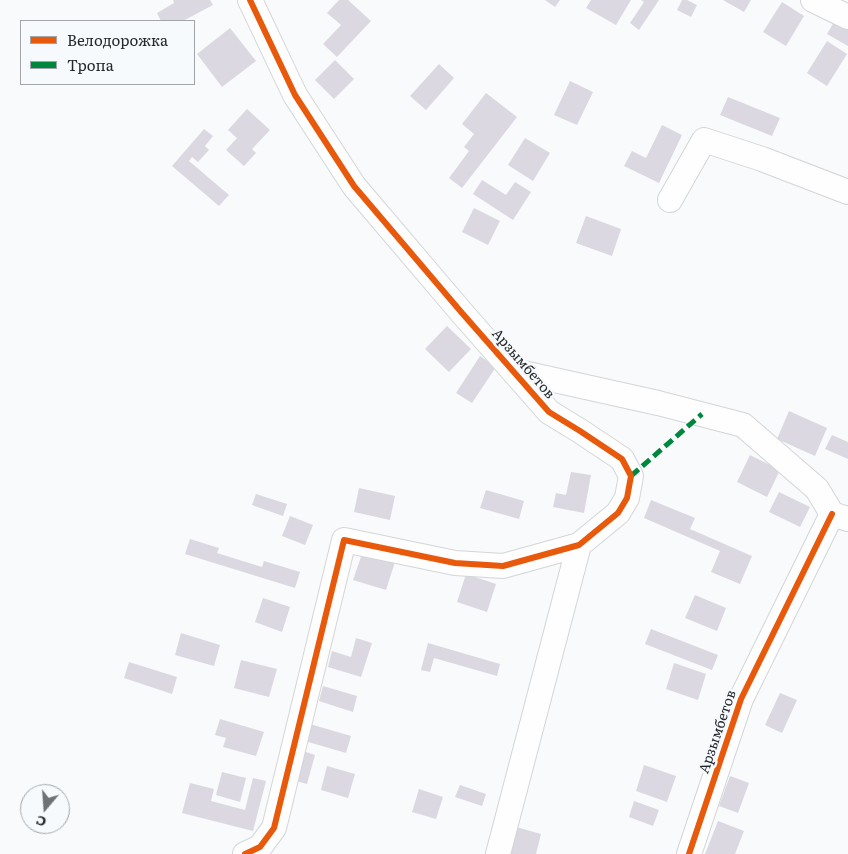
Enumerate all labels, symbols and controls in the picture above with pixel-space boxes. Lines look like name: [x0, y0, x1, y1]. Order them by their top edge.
legend: [20, 20, 195, 85]
text: Велодорожка: [67, 28, 168, 51]
text: Тропа: [67, 53, 114, 76]
street label: Арзымбетов: [488, 326, 558, 402]
street label: Арзымбетов: [696, 688, 740, 776]
north arrow: [20, 784, 70, 834]
text: С: [33, 811, 49, 833]

